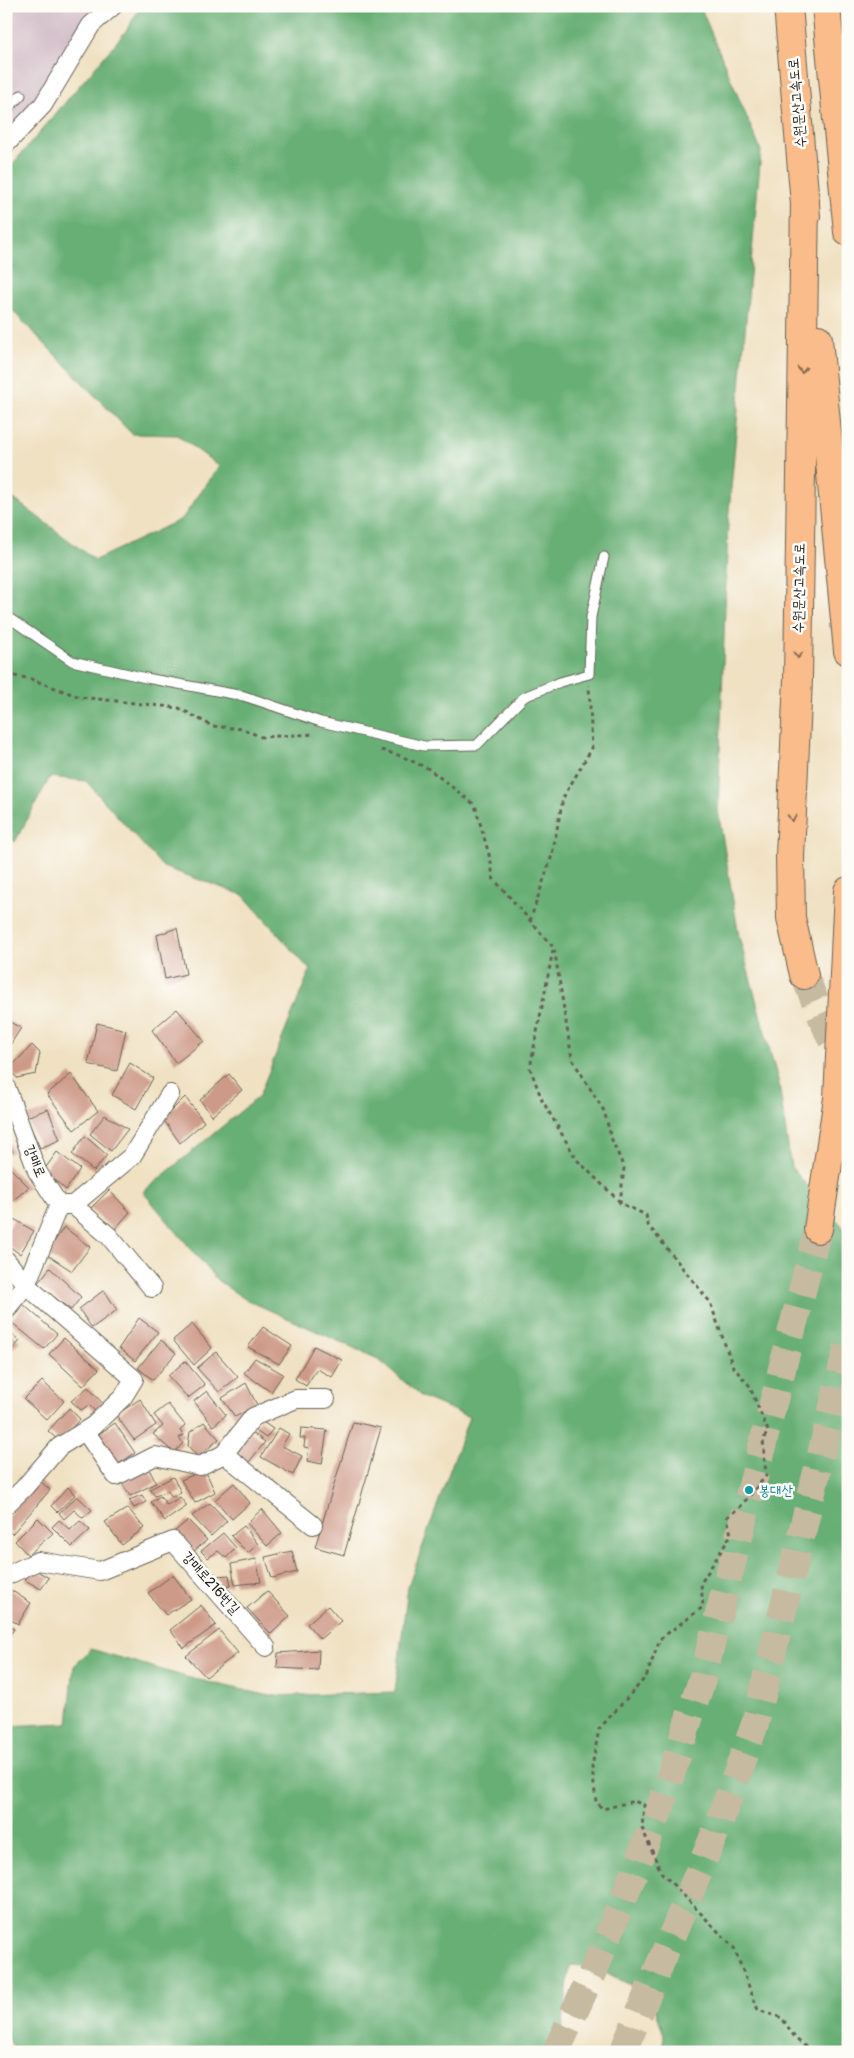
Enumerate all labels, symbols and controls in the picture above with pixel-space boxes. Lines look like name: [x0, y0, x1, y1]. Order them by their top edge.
street label: 수원문산고속도로: [785, 57, 809, 149]
one-way arrow: [797, 367, 807, 375]
street label: 수원문산고속도로: [790, 543, 808, 633]
one-way arrow: [793, 652, 804, 660]
one-way arrow: [787, 814, 797, 822]
street label: 강매로: [21, 1142, 49, 1180]
place label: 봉대산: [759, 1482, 794, 1499]
marker: 봉대산: [743, 1484, 755, 1496]
street label: 강매로216번길: [179, 1548, 244, 1618]

